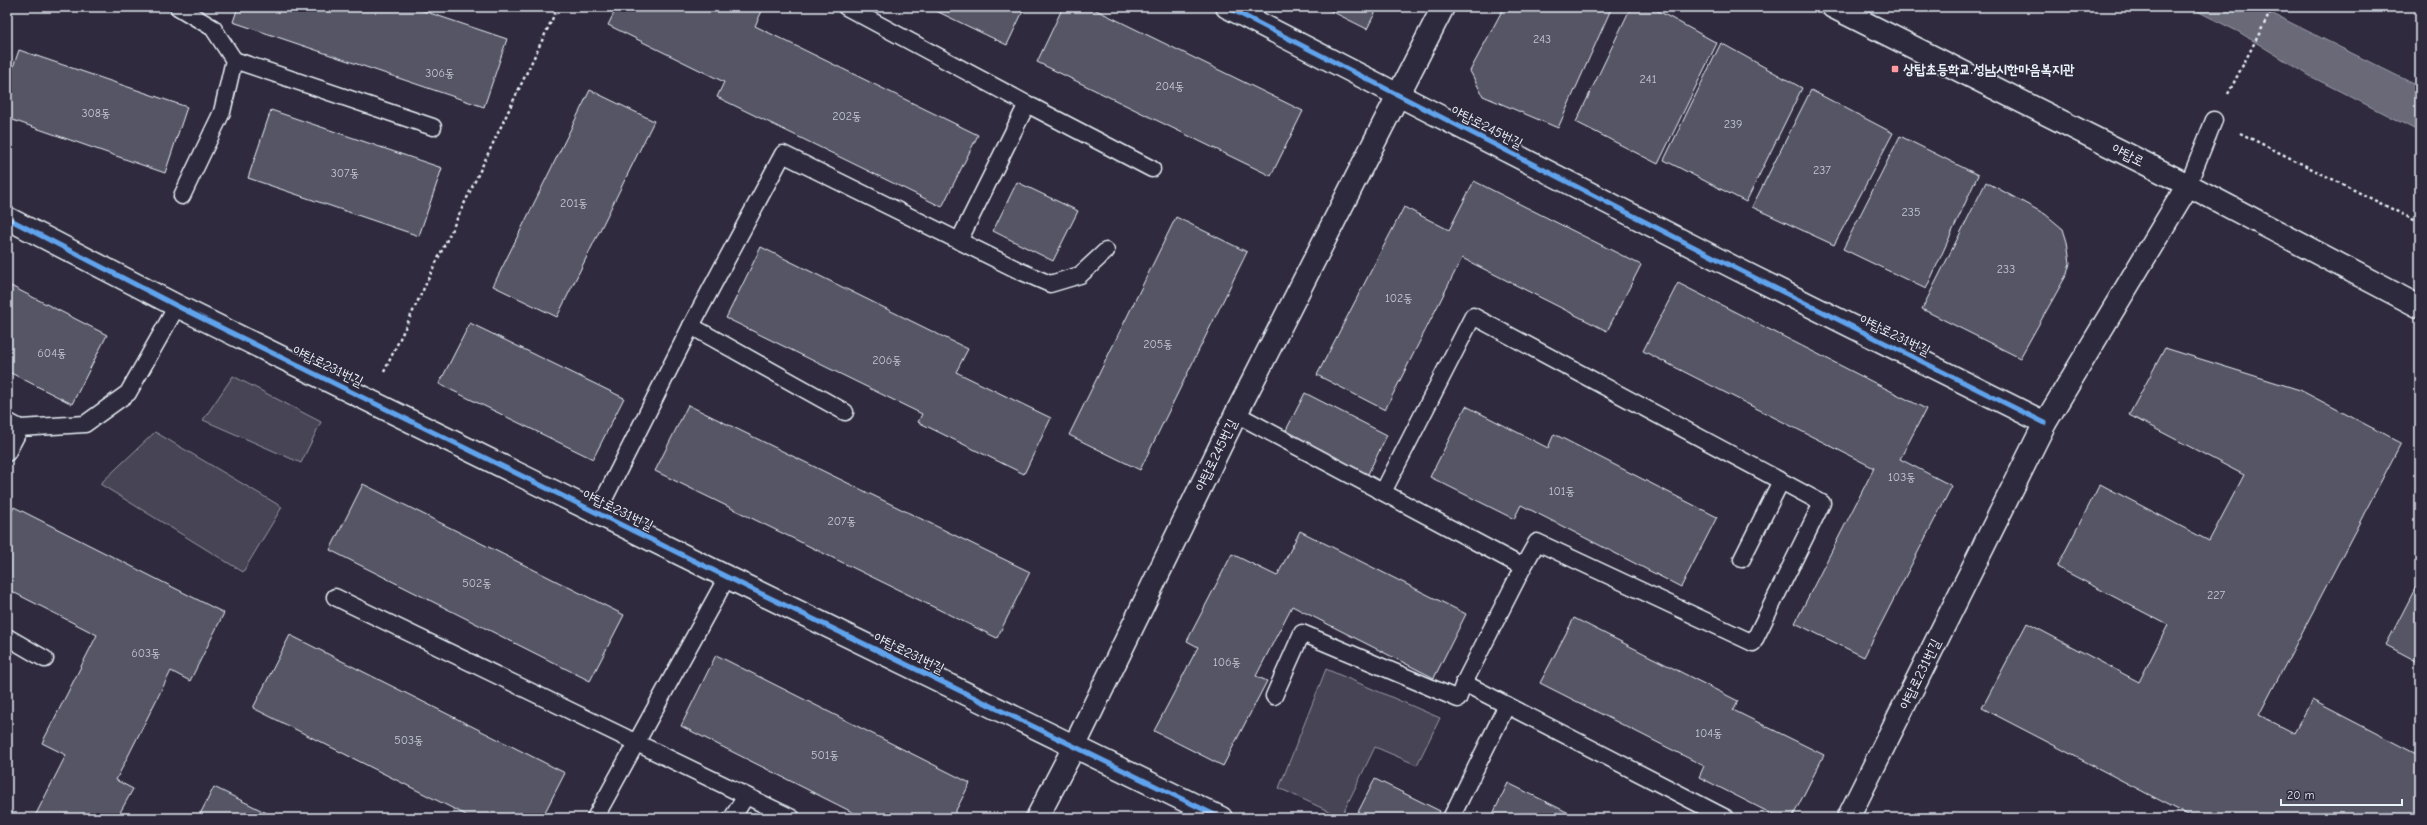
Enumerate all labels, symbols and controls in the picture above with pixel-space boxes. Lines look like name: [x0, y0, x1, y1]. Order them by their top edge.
house number: 243: [1533, 32, 1551, 46]
place label: 상탑초등학교.성남시한마음복지관: [1903, 61, 2075, 78]
marker: 상탑초등학교.성남시한마음복지관: [1890, 64, 1900, 74]
house number: 306동: [425, 66, 455, 80]
house number: 241: [1640, 72, 1657, 86]
house number: 204동: [1155, 79, 1185, 93]
street label: 야탑로245번길: [1448, 102, 1526, 153]
house number: 308동: [81, 106, 111, 120]
house number: 202동: [832, 109, 862, 123]
house number: 239: [1724, 117, 1742, 131]
street label: 야탑로: [2109, 140, 2147, 170]
house number: 237: [1813, 163, 1831, 177]
house number: 307동: [331, 166, 359, 180]
house number: 201동: [560, 196, 588, 210]
house number: 235: [1902, 205, 1920, 219]
house number: 233: [1997, 262, 2015, 276]
house number: 102동: [1385, 291, 1413, 305]
street label: 야탑로231번길: [1857, 311, 1934, 360]
house number: 205동: [1143, 337, 1173, 351]
street label: 야탑로231번길: [290, 342, 367, 391]
house number: 604동: [37, 346, 67, 360]
house number: 206동: [872, 353, 902, 367]
street label: 야탑로245번길: [1191, 416, 1241, 494]
house number: 103동: [1888, 470, 1916, 484]
house number: 101동: [1549, 484, 1575, 498]
street label: 야탑로231번길: [580, 486, 657, 535]
house number: 207동: [828, 514, 856, 528]
house number: 502동: [462, 576, 492, 590]
house number: 227: [2207, 588, 2225, 602]
street label: 야탑로231번길: [871, 629, 948, 678]
street label: 야탑로231번길: [1896, 635, 1945, 712]
house number: 603동: [131, 646, 161, 660]
house number: 106동: [1213, 655, 1241, 669]
house number: 104동: [1695, 726, 1723, 740]
house number: 503동: [394, 733, 424, 747]
house number: 501동: [811, 748, 839, 762]
scale bar: [2281, 781, 2402, 807]
text: 20 m: [2287, 788, 2315, 802]

